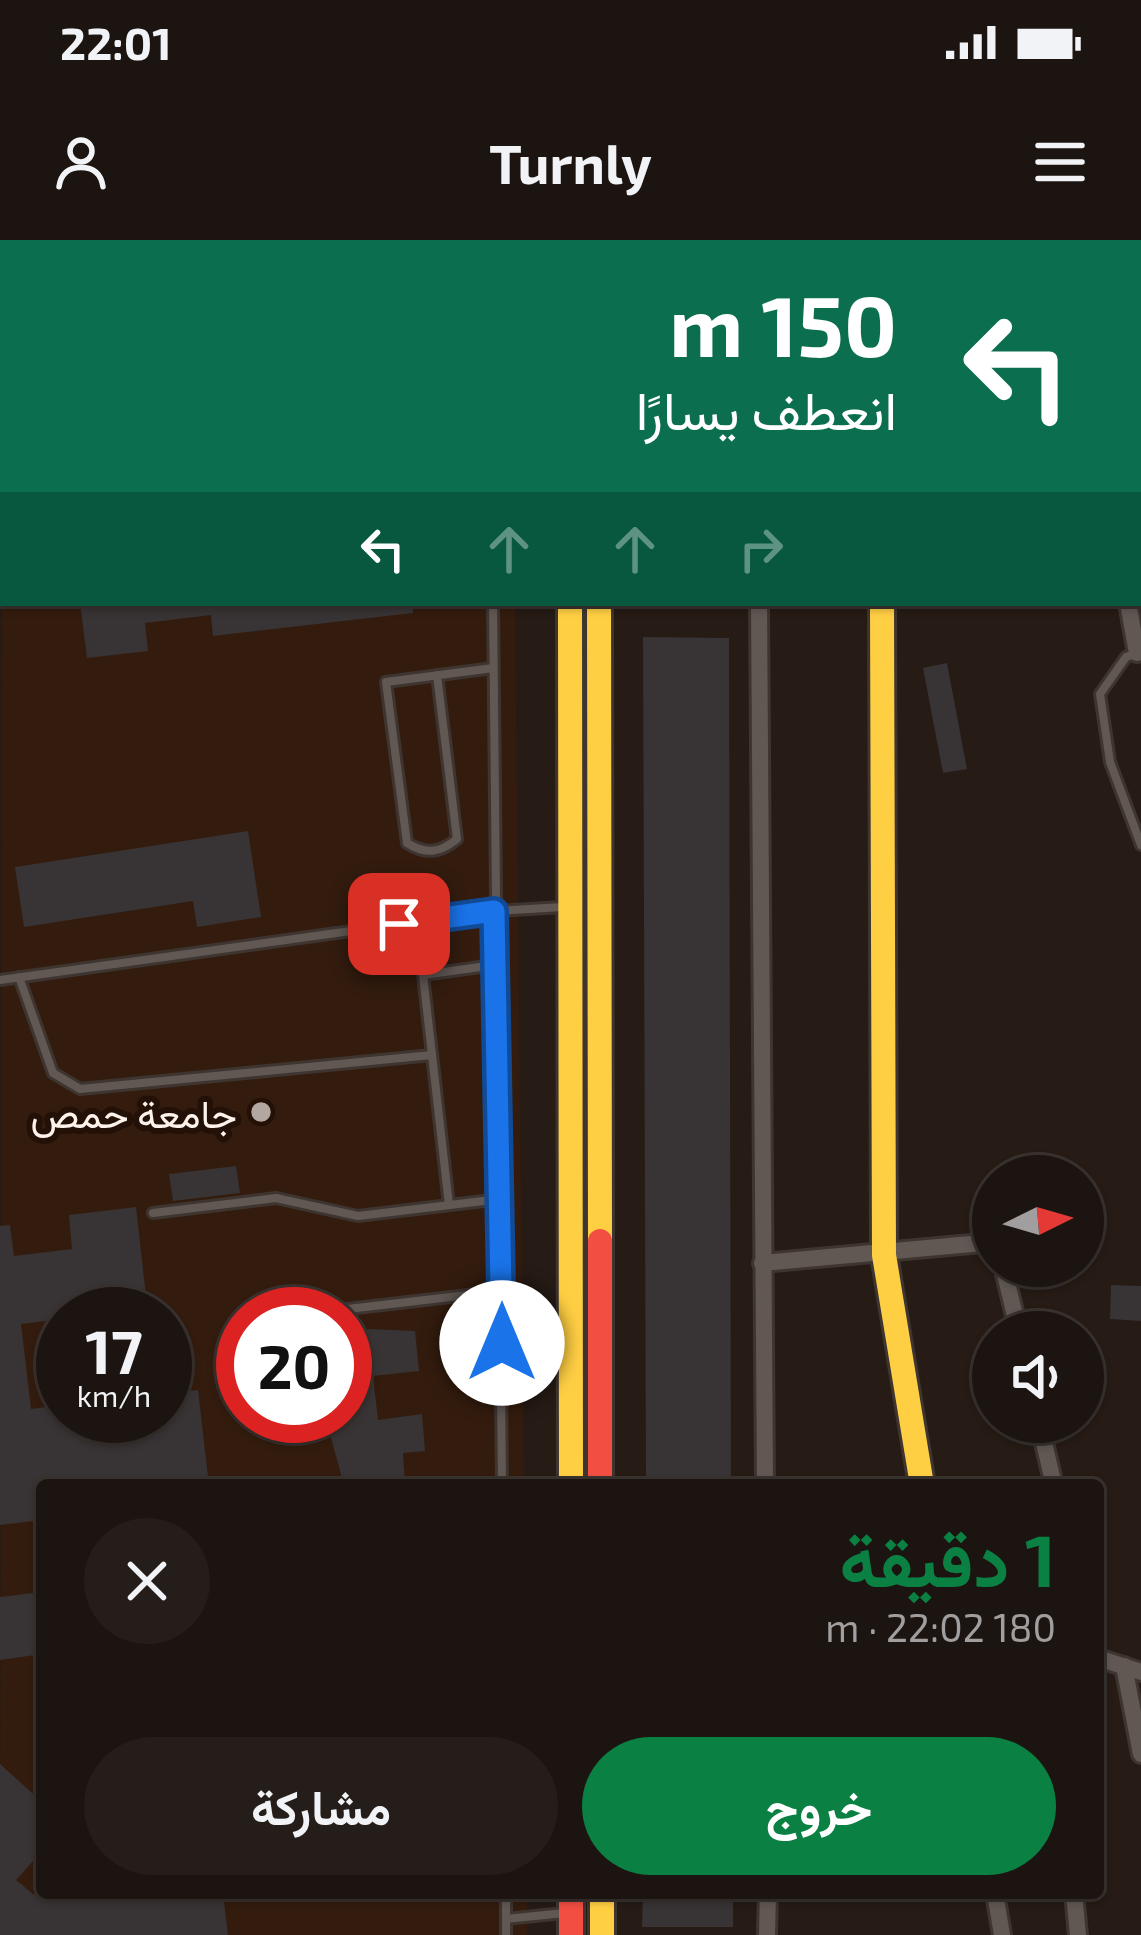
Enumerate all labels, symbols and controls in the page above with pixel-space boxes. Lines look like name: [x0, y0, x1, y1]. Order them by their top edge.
text: 22:01: [60, 15, 172, 69]
icon: person: [48, 129, 114, 195]
icon: menu: [1027, 129, 1093, 195]
text: Turnly: [489, 130, 652, 195]
text: 150 m: [669, 273, 897, 374]
icon: left: [939, 288, 1095, 444]
text: انعطف يسارًا: [636, 376, 897, 441]
icon: left: [350, 516, 416, 582]
icon: ahead: [476, 516, 542, 582]
icon: ahead: [602, 516, 668, 582]
icon: right: [728, 516, 794, 582]
pin: [348, 873, 450, 975]
icon: arrive: [366, 891, 432, 957]
place label: جامعة حمص: [31, 1089, 237, 1138]
marker: جامعة حمص: [248, 1099, 274, 1125]
north arrow: [972, 1155, 1104, 1287]
map controls: [972, 1155, 1104, 1443]
position arrow: [439, 1280, 565, 1406]
speed limit sign: 20: [216, 1287, 372, 1443]
button: sound: [972, 1311, 1104, 1443]
text: 17: [85, 1314, 143, 1386]
text: km/h: [77, 1377, 151, 1413]
text: 1 دقيقة: [840, 1515, 1056, 1601]
button: close: [84, 1518, 210, 1644]
text: 180 m · 22:02: [825, 1603, 1056, 1650]
button: مشاركة: [84, 1737, 558, 1875]
button: خروج: [582, 1737, 1056, 1875]

